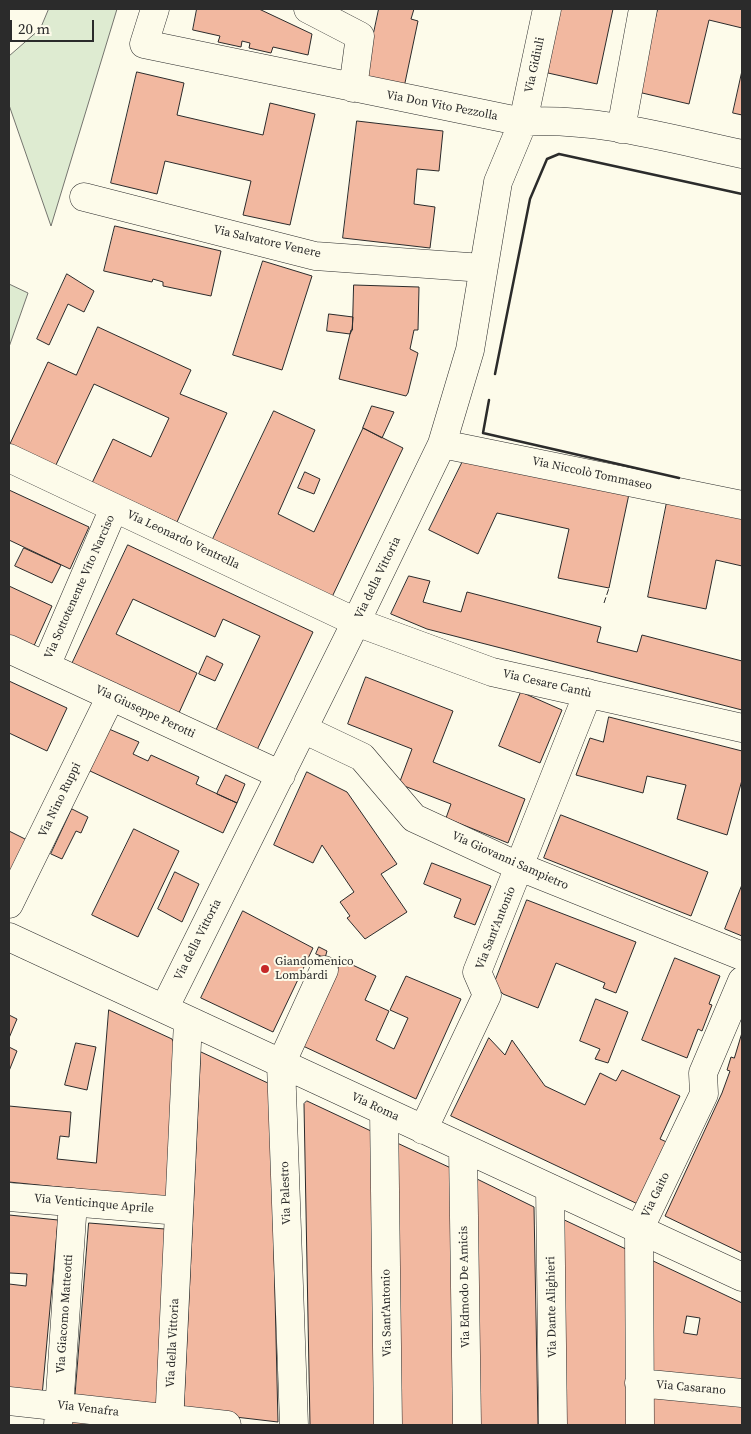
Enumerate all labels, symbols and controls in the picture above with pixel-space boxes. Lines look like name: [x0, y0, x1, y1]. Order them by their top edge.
scale bar: [12, 10, 96, 42]
text: 20 m: [18, 18, 50, 39]
street label: Via Gidiuli: [522, 36, 548, 94]
street label: Via Don Vito Pezzolla: [385, 88, 499, 124]
street label: Via Salvatore Venere: [212, 223, 322, 261]
street label: Via Niccolò Tommaseo: [531, 454, 653, 494]
street label: Via Leonardo Ventrella: [124, 507, 242, 573]
street label: Via Sottotenente Vito Narciso: [42, 513, 118, 661]
street label: Via della Vittoria: [352, 535, 404, 621]
street label: Via Cesare Cantù: [501, 667, 593, 701]
street label: Via Giuseppe Perotti: [93, 682, 197, 742]
street label: Via Nino Ruppi: [36, 760, 84, 840]
street label: Via Giovanni Sampietro: [449, 829, 571, 893]
street label: Via Sant'Antonio: [473, 885, 519, 971]
street label: Via della Vittoria: [171, 897, 225, 983]
place label: Giandomenico Lombardi: [275, 955, 354, 983]
marker: Giandomenico Lombardi: [259, 963, 271, 975]
street label: Via Roma: [349, 1090, 401, 1124]
street label: Via Palestro: [278, 1161, 294, 1225]
street label: Via Gaito: [639, 1170, 673, 1220]
street label: Via Venticinque Aprile: [33, 1192, 155, 1216]
street label: Via Edmodo De Amicis: [457, 1226, 473, 1348]
street label: Via Giacomo Matteotti: [54, 1254, 76, 1374]
street label: Via Dante Alighieri: [544, 1256, 560, 1358]
street label: Via Sant'Antonio: [379, 1269, 395, 1357]
street label: Via della Vittoria: [163, 1298, 183, 1388]
street label: Via Casarano: [656, 1378, 726, 1398]
street label: Via Venafra: [56, 1398, 120, 1420]

